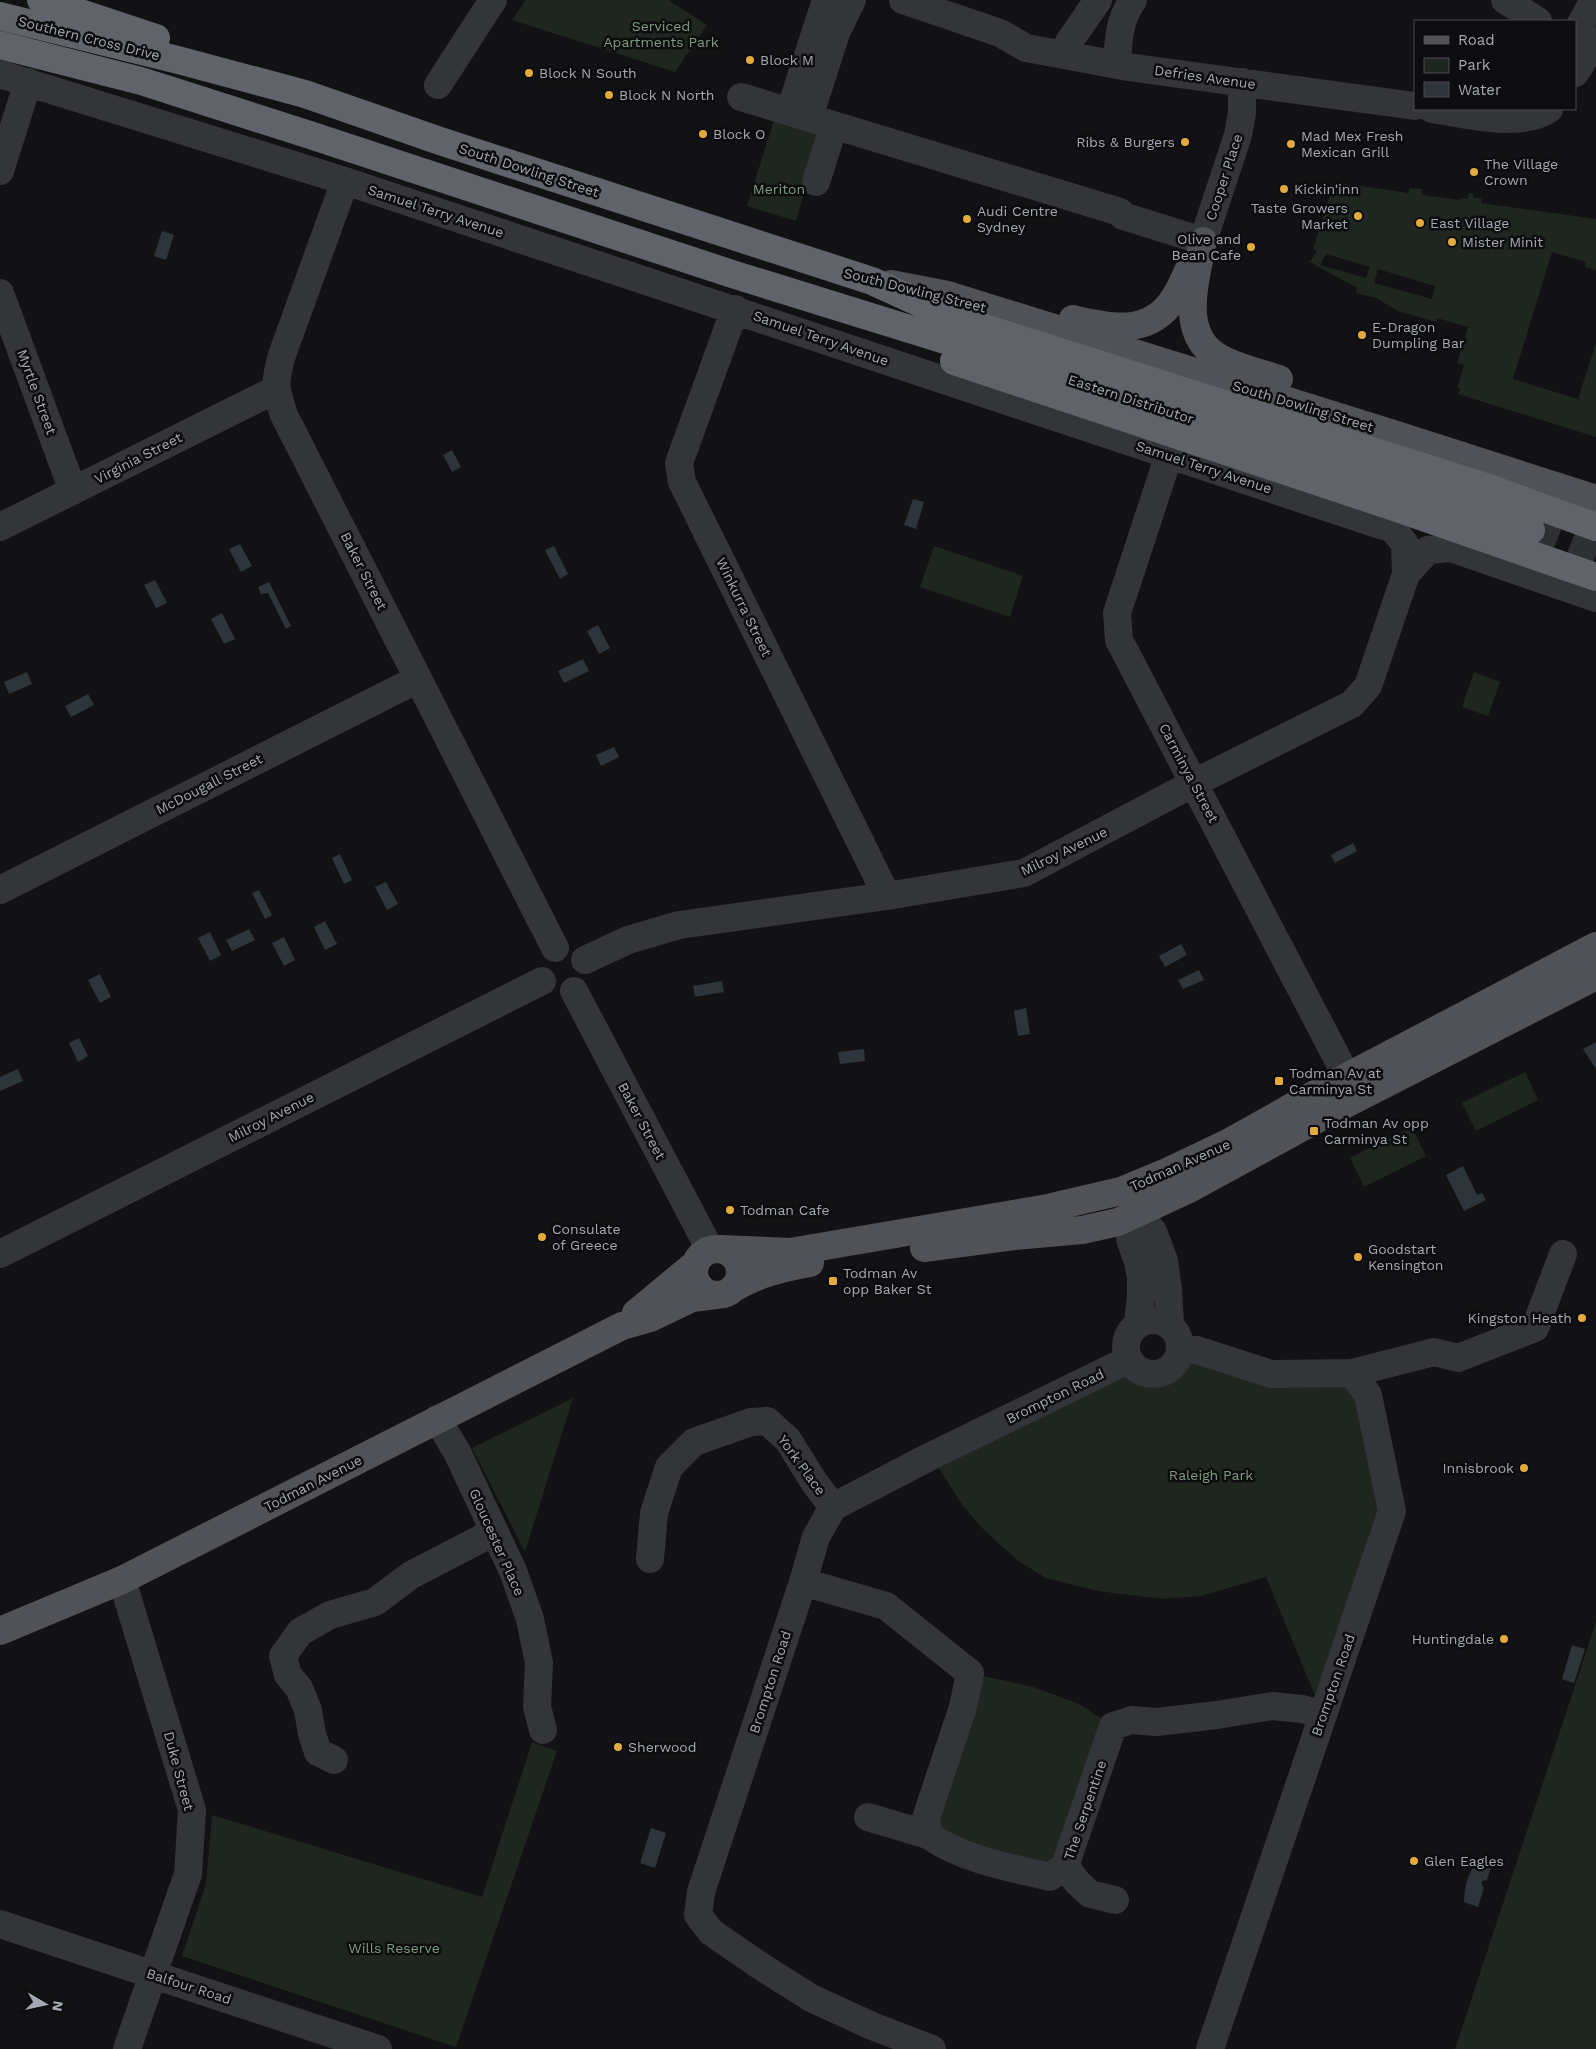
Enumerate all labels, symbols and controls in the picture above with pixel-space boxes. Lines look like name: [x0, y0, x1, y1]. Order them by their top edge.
street label: Southern Cross Drive: [16, 13, 162, 63]
park label: Serviced Apartments Park: [603, 18, 719, 50]
legend: [1414, 20, 1576, 110]
text: Road: [1458, 31, 1495, 49]
place label: Block M: [760, 52, 814, 68]
marker: Block M: [744, 54, 756, 66]
text: Park: [1458, 56, 1491, 74]
street label: Defries Avenue: [1153, 62, 1257, 92]
place label: Block N South: [539, 65, 637, 81]
marker: Block N South: [523, 67, 535, 79]
text: Water: [1458, 81, 1501, 99]
place label: Block N North: [619, 87, 715, 103]
marker: Block N North: [603, 89, 615, 101]
place label: Block O: [713, 126, 766, 142]
marker: Block O: [697, 128, 709, 140]
place label: Mad Mex Fresh Mexican Grill: [1301, 128, 1404, 160]
street label: Cooper Place: [1202, 132, 1246, 222]
place label: Ribs & Burgers: [1076, 134, 1175, 150]
marker: Ribs & Burgers: [1179, 136, 1191, 148]
marker: Mad Mex Fresh Mexican Grill: [1285, 138, 1297, 150]
street label: South Dowling Street: [457, 140, 601, 200]
place label: The Village Crown: [1484, 156, 1558, 188]
marker: The Village Crown: [1468, 166, 1480, 178]
street label: Samuel Terry Avenue: [366, 181, 506, 241]
park label: Meriton: [753, 181, 805, 197]
place label: Kickin'inn: [1294, 181, 1359, 197]
marker: Kickin'inn: [1278, 183, 1290, 195]
place label: Taste Growers Market: [1251, 200, 1348, 232]
place label: Audi Centre Sydney: [977, 203, 1058, 235]
marker: Taste Growers Market: [1352, 210, 1364, 222]
marker: Audi Centre Sydney: [961, 213, 973, 225]
place label: East Village: [1430, 215, 1509, 231]
marker: East Village: [1414, 217, 1426, 229]
place label: Olive and Bean Cafe: [1172, 231, 1241, 263]
place label: Mister Minit: [1462, 234, 1543, 250]
marker: Mister Minit: [1446, 236, 1458, 248]
marker: Olive and Bean Cafe: [1245, 241, 1257, 253]
street label: South Dowling Street: [842, 265, 988, 315]
street label: Samuel Terry Avenue: [751, 307, 891, 369]
place label: E-Dragon Dumpling Bar: [1372, 319, 1465, 351]
marker: E-Dragon Dumpling Bar: [1356, 329, 1368, 341]
street label: Myrtle Street: [14, 347, 60, 437]
street label: Eastern Distributor: [1066, 371, 1196, 427]
street label: South Dowling Street: [1231, 377, 1375, 435]
street label: Virginia Street: [91, 429, 185, 487]
street label: Samuel Terry Avenue: [1134, 437, 1274, 497]
street label: Baker Street: [338, 529, 391, 613]
street label: Winkurra Street: [713, 555, 775, 659]
street label: Carminya Street: [1156, 721, 1222, 826]
street label: McDougall Street: [153, 750, 265, 818]
street label: Milroy Avenue: [1018, 823, 1110, 879]
place label: Todman Av at Carminya St: [1289, 1065, 1381, 1097]
marker: Todman Av at Carminya St: [1273, 1075, 1285, 1087]
street label: Baker Street: [615, 1080, 669, 1162]
street label: Milroy Avenue: [225, 1088, 317, 1146]
place label: Todman Av opp Carminya St: [1324, 1115, 1429, 1147]
marker: Todman Av opp Carminya St: [1308, 1125, 1320, 1137]
street label: Todman Avenue: [1128, 1136, 1232, 1194]
place label: Todman Cafe: [740, 1202, 830, 1218]
marker: Todman Cafe: [724, 1204, 736, 1216]
place label: Consulate of Greece: [552, 1221, 621, 1253]
marker: Consulate of Greece: [536, 1231, 548, 1243]
place label: Goodstart Kensington: [1368, 1241, 1444, 1273]
marker: Goodstart Kensington: [1352, 1251, 1364, 1263]
place label: Todman Av opp Baker St: [843, 1265, 932, 1297]
marker: Todman Av opp Baker St: [827, 1275, 839, 1287]
place label: Kingston Heath: [1467, 1310, 1572, 1326]
marker: Kingston Heath: [1576, 1312, 1588, 1324]
street label: Brompton Road: [1003, 1365, 1107, 1427]
street label: York Place: [775, 1432, 829, 1498]
street label: Todman Avenue: [261, 1451, 365, 1515]
place label: Innisbrook: [1442, 1460, 1514, 1476]
marker: Innisbrook: [1518, 1462, 1530, 1474]
park label: Raleigh Park: [1169, 1467, 1253, 1483]
street label: Gloucester Place: [466, 1486, 528, 1598]
street label: Brompton Road: [746, 1629, 794, 1735]
place label: Huntingdale: [1412, 1631, 1494, 1647]
street label: Brompton Road: [1308, 1632, 1358, 1738]
marker: Huntingdale: [1498, 1633, 1510, 1645]
street label: Duke Street: [161, 1730, 197, 1813]
place label: Sherwood: [628, 1739, 697, 1755]
marker: Sherwood: [612, 1741, 624, 1753]
street label: The Serpentine: [1060, 1758, 1110, 1862]
place label: Glen Eagles: [1424, 1853, 1504, 1869]
marker: Glen Eagles: [1408, 1855, 1420, 1867]
park label: Wills Reserve: [348, 1940, 440, 1956]
street label: Balfour Road: [145, 1965, 233, 2007]
north arrow: [20, 1979, 70, 2029]
text: N: [49, 2000, 67, 2012]

